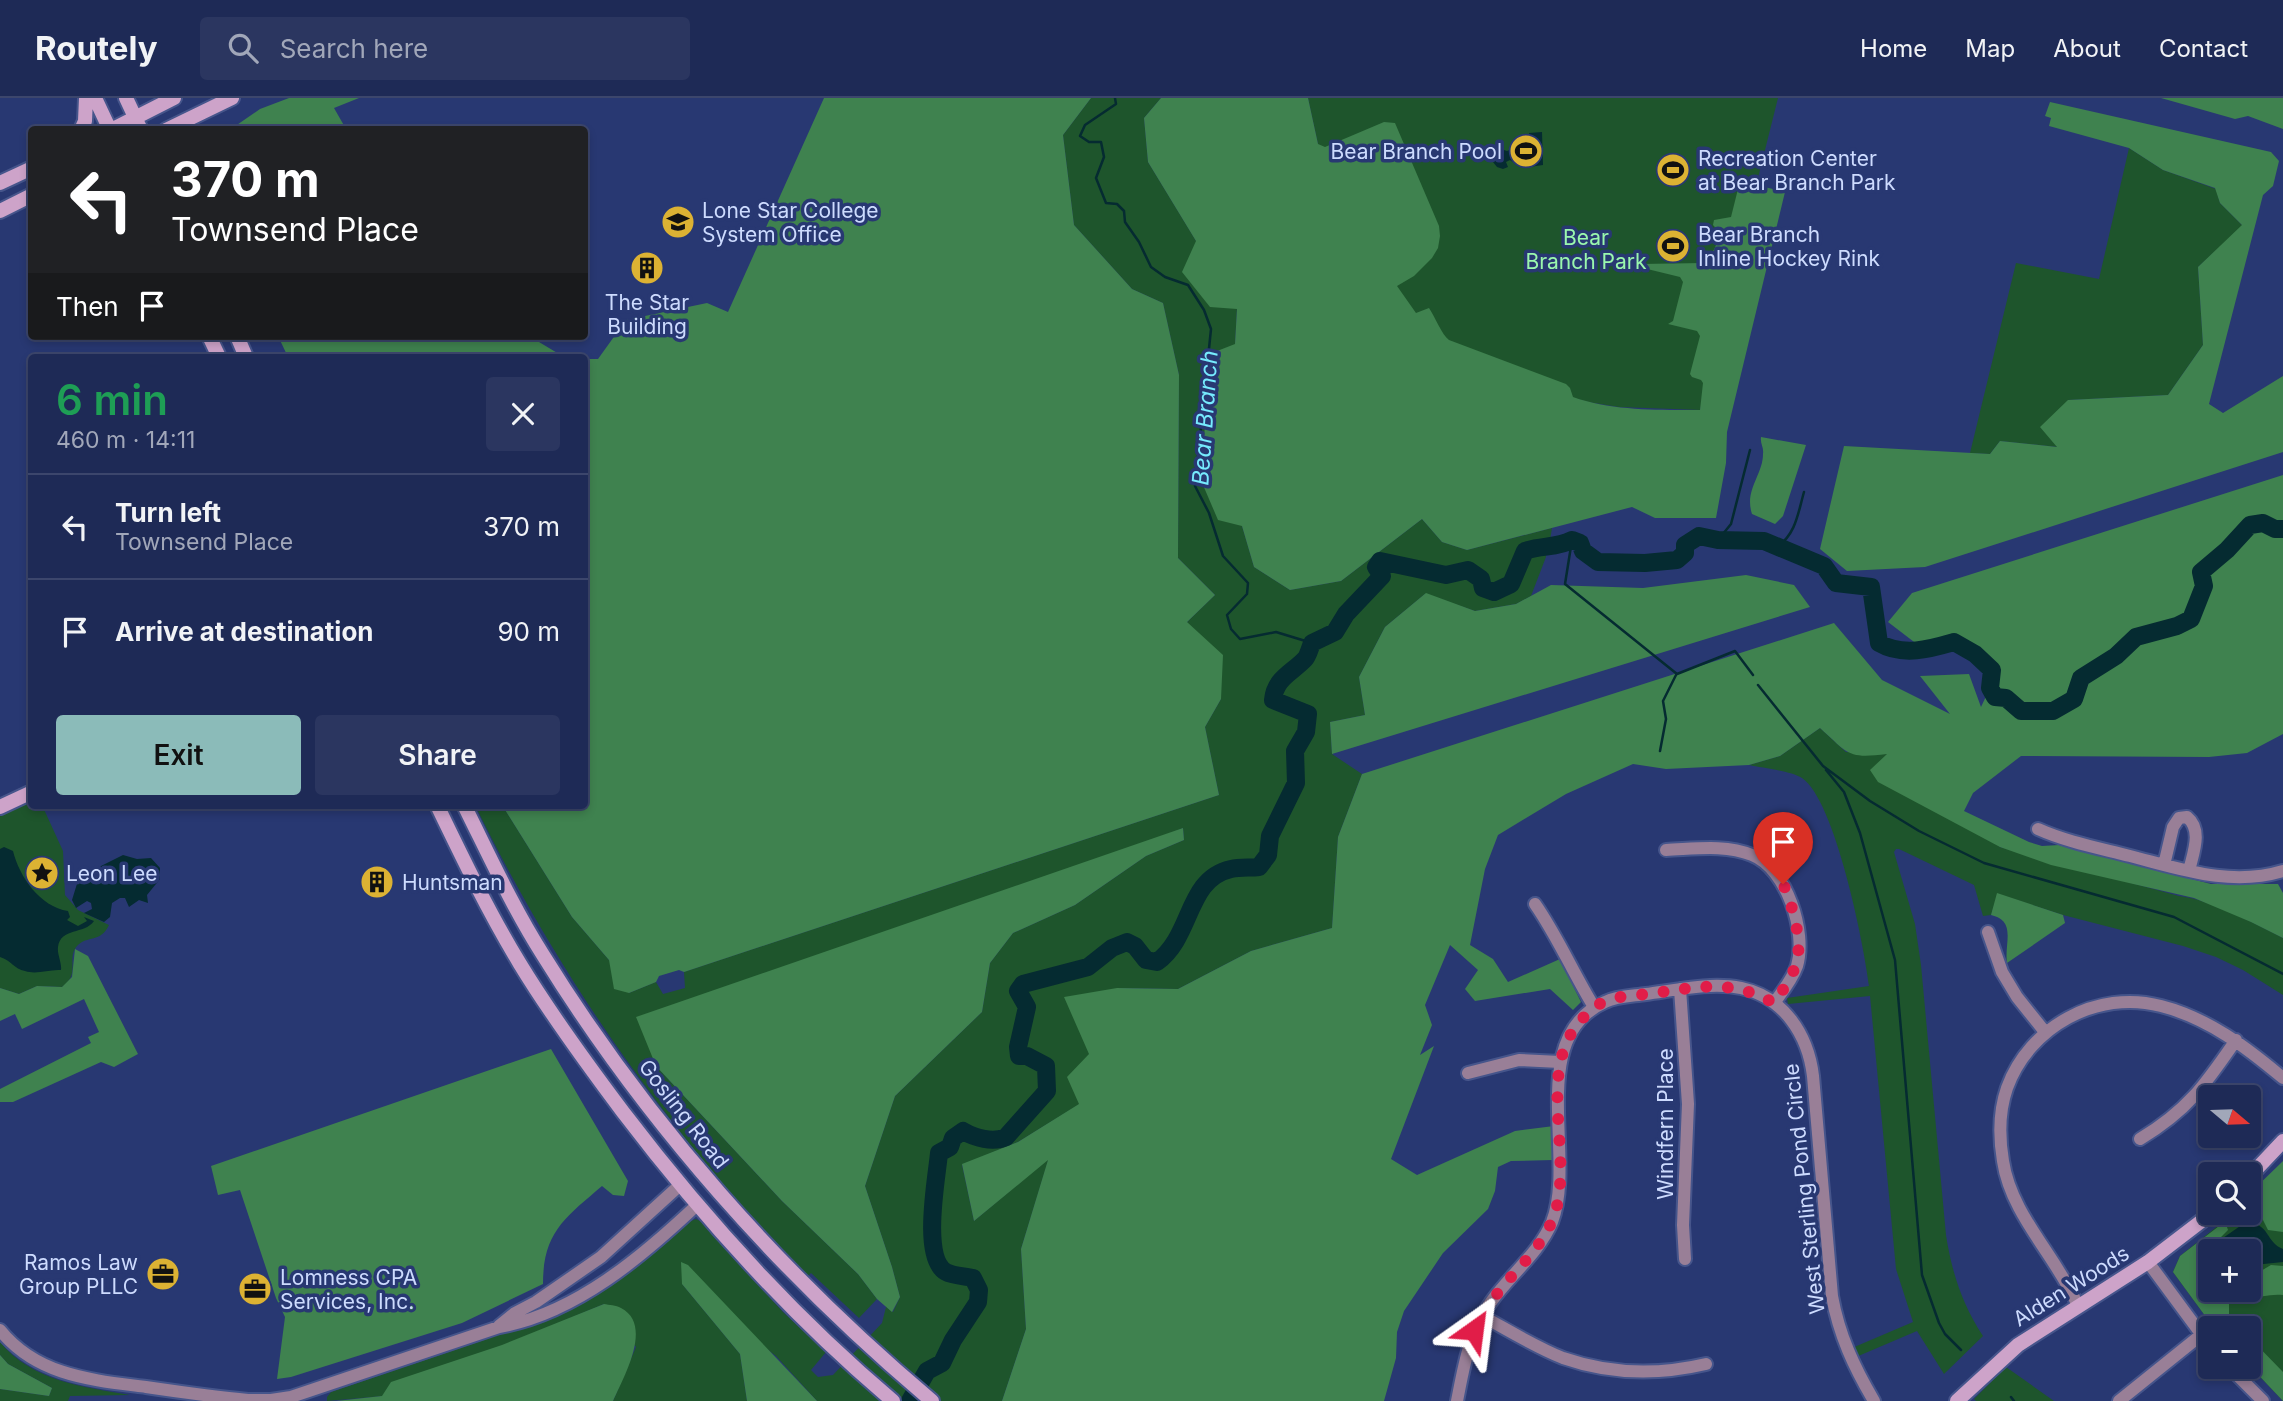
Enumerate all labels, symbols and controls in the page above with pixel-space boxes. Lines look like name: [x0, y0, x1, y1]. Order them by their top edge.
search box: [200, 17, 690, 80]
text: Routely: [35, 28, 158, 68]
icon: search: [224, 29, 262, 67]
text: Search here: [280, 33, 428, 64]
text: Home: [1860, 34, 1927, 63]
text: Map: [1965, 34, 2015, 63]
text: About: [2053, 34, 2121, 63]
text: Contact: [2159, 34, 2248, 63]
sports icon: Bear Branch Pool: [1507, 132, 1545, 170]
place label: Bear Branch Pool: [1330, 139, 1502, 164]
place label: Recreation Center at Bear Branch Park: [1698, 146, 1896, 195]
text: 370 m: [171, 150, 320, 209]
sports icon: Recreation Center at Bear Branch Park: [1654, 151, 1692, 189]
icon: left: [56, 154, 147, 245]
place label: Lone Star College System Office: [702, 198, 879, 247]
school or university icon: Lone Star College System Office: [659, 203, 697, 241]
text: Townsend Place: [171, 210, 419, 249]
place label: Bear Branch Inline Hockey Rink: [1698, 222, 1881, 271]
park label: Bear Branch Park: [1525, 225, 1647, 274]
sports icon: Bear Branch Inline Hockey Rink: [1654, 227, 1692, 265]
building icon: The Star Building: [628, 249, 666, 287]
icon: arrive: [133, 287, 171, 325]
place label: The Star Building: [605, 290, 689, 339]
text: Then: [56, 291, 119, 322]
water label: Bear Branch: [1186, 350, 1224, 486]
text: 6 min: [56, 374, 168, 425]
button: close: [486, 377, 560, 451]
text: 460 m · 14:11: [56, 426, 195, 454]
text: Turn left: [115, 497, 221, 528]
icon: left: [56, 508, 94, 546]
text: 370 m: [483, 511, 560, 542]
text: Townsend Place: [115, 528, 293, 556]
icon: arrive: [56, 613, 94, 651]
text: Arrive at destination: [115, 616, 374, 647]
text: 90 m: [497, 616, 560, 647]
button: Exit: [56, 715, 301, 795]
button: Share: [315, 715, 560, 795]
pin: [1753, 812, 1813, 884]
icon: arrive: [1764, 823, 1802, 861]
place icon: Leon Lee: [23, 854, 61, 892]
place label: Leon Lee: [66, 861, 157, 886]
building icon: Huntsman: [358, 863, 396, 901]
place label: Huntsman: [402, 870, 503, 895]
street label: Windfern Place: [1653, 1048, 1678, 1200]
street label: Gosling Road: [634, 1055, 734, 1173]
street label: West Sterling Pond Circle: [1778, 1062, 1830, 1316]
north arrow: [2198, 1085, 2261, 1148]
map controls: [2198, 1085, 2261, 1379]
button: search: [2198, 1162, 2261, 1225]
button: +: [2198, 1239, 2261, 1302]
street label: Alden Woods: [2009, 1240, 2133, 1332]
place label: Ramos Law Group PLLC: [19, 1250, 138, 1299]
office icon: Ramos Law Group PLLC: [144, 1255, 182, 1293]
place label: Lomness CPA Services, Inc.: [280, 1265, 417, 1314]
office icon: Lomness CPA Services, Inc.: [236, 1270, 274, 1308]
position arrow: [1437, 1293, 1511, 1367]
button: −: [2198, 1316, 2261, 1379]

